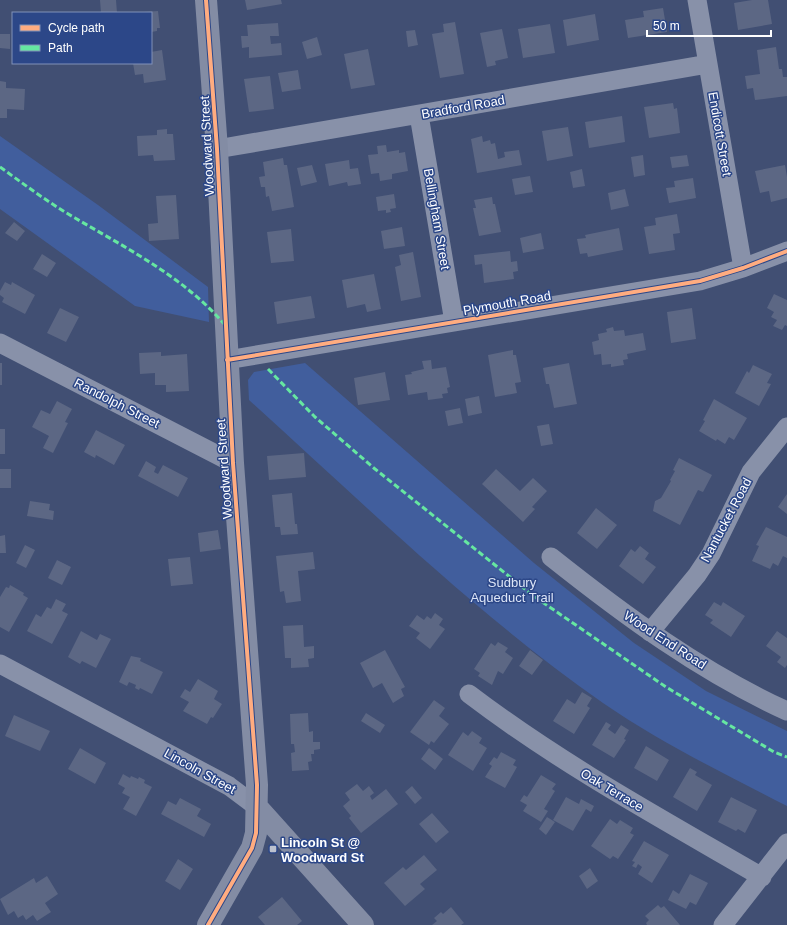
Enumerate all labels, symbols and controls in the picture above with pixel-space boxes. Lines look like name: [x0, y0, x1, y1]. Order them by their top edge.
legend: [12, 12, 152, 64]
scale bar: [647, 12, 771, 38]
text: 50 m: [653, 19, 680, 33]
text: Cycle path: [48, 21, 105, 35]
text: Path: [48, 41, 73, 55]
street label: Endicott Street: [705, 91, 735, 178]
street label: Bradford Road: [420, 92, 506, 122]
street label: Woodward Street: [197, 95, 217, 196]
street label: Bellingham Street: [421, 167, 453, 271]
street label: Plymouth Road: [462, 288, 552, 318]
street label: Randolph Street: [72, 375, 163, 431]
street label: Woodward Street: [213, 418, 235, 520]
street label: Nantucket Road: [697, 475, 755, 565]
park label: Sudbury Aqueduct Trail: [470, 575, 554, 605]
street label: Wood End Road: [621, 608, 709, 672]
street label: Lincoln Street: [162, 745, 239, 797]
street label: Oak Terrace: [578, 765, 646, 815]
place label: Lincoln St @ Woodward St: [281, 835, 364, 865]
marker: Lincoln St @ Woodward St: [268, 844, 278, 854]

